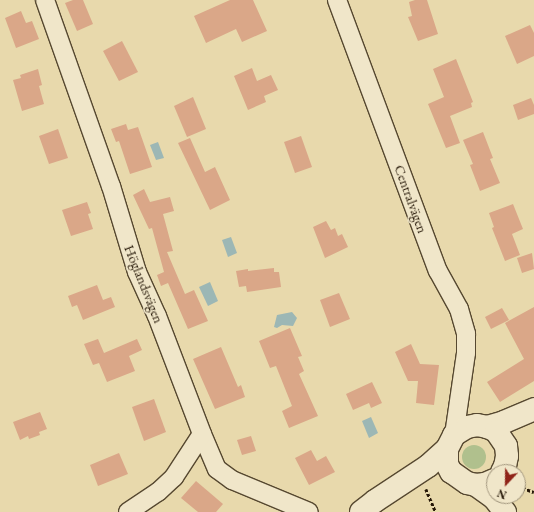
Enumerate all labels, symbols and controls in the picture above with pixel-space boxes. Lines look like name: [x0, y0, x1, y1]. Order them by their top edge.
street label: Centralvägen: [391, 163, 431, 235]
street label: Höglandsvägen: [121, 242, 167, 326]
north arrow: [486, 464, 526, 504]
text: N: [495, 486, 509, 502]

